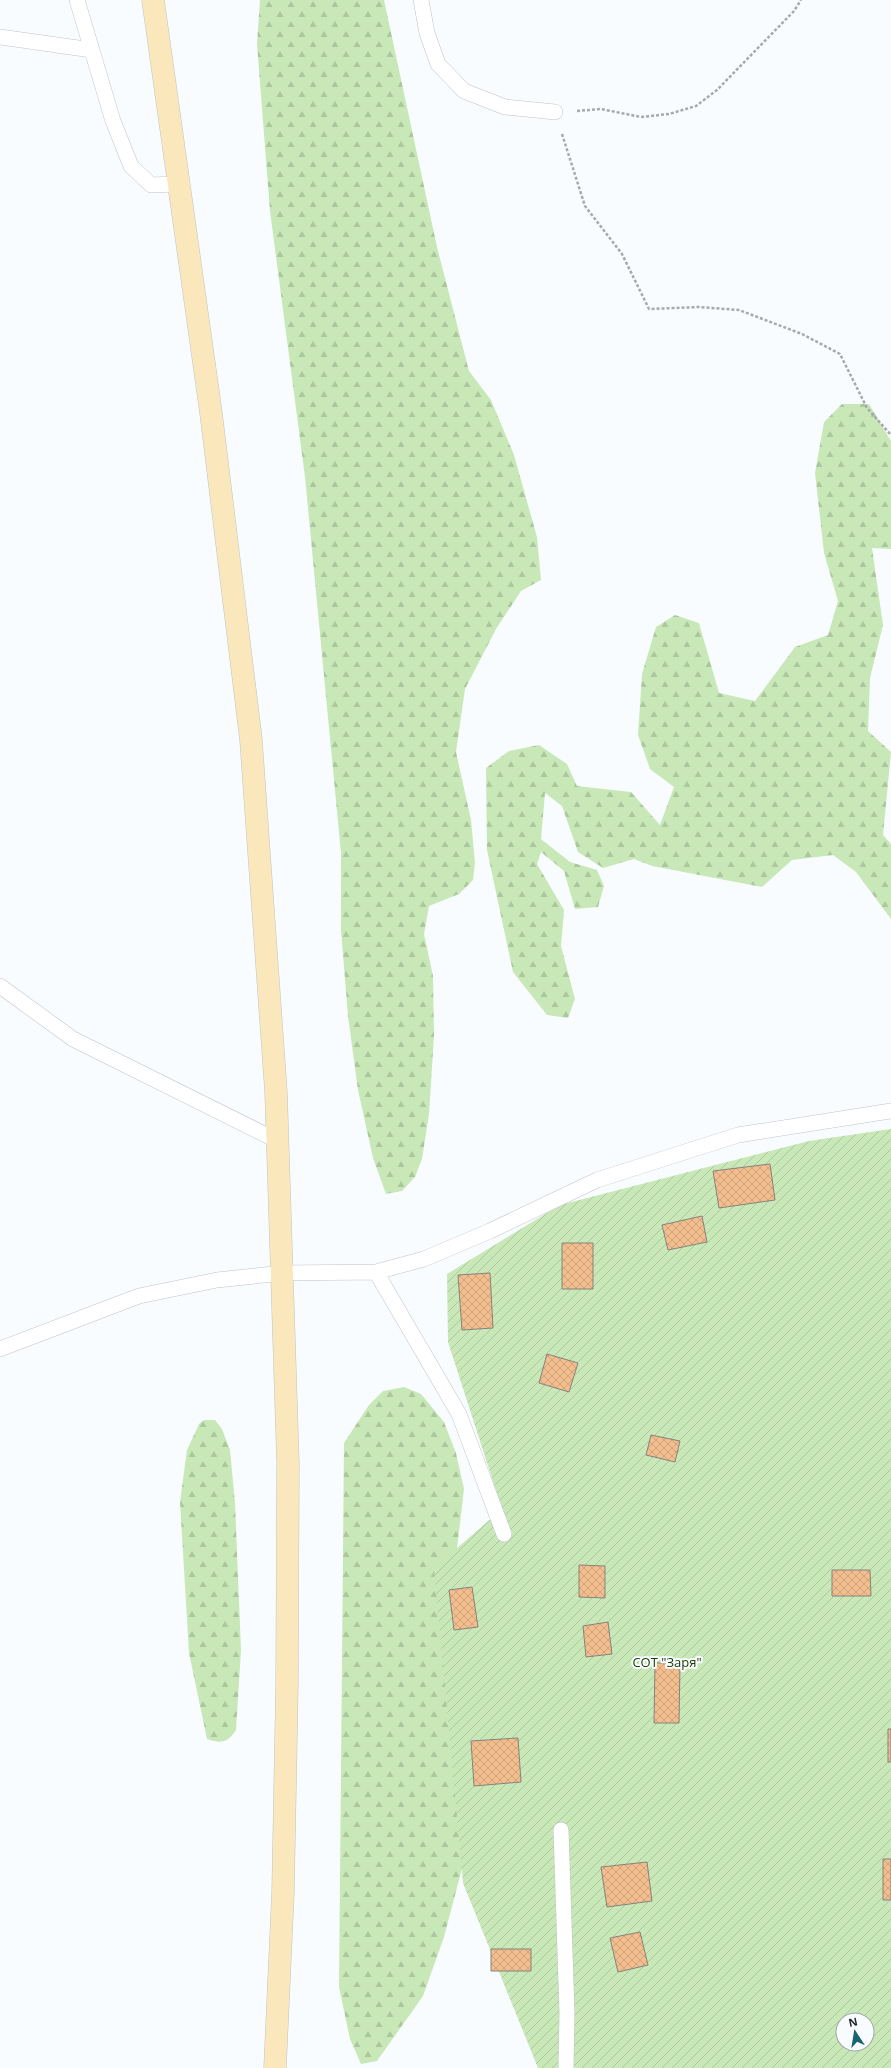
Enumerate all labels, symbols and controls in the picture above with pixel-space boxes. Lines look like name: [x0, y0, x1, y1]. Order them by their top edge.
park label: СОТ "Заря": [632, 1653, 702, 1671]
north arrow: [835, 2012, 875, 2052]
text: N: [847, 2013, 859, 2030]

